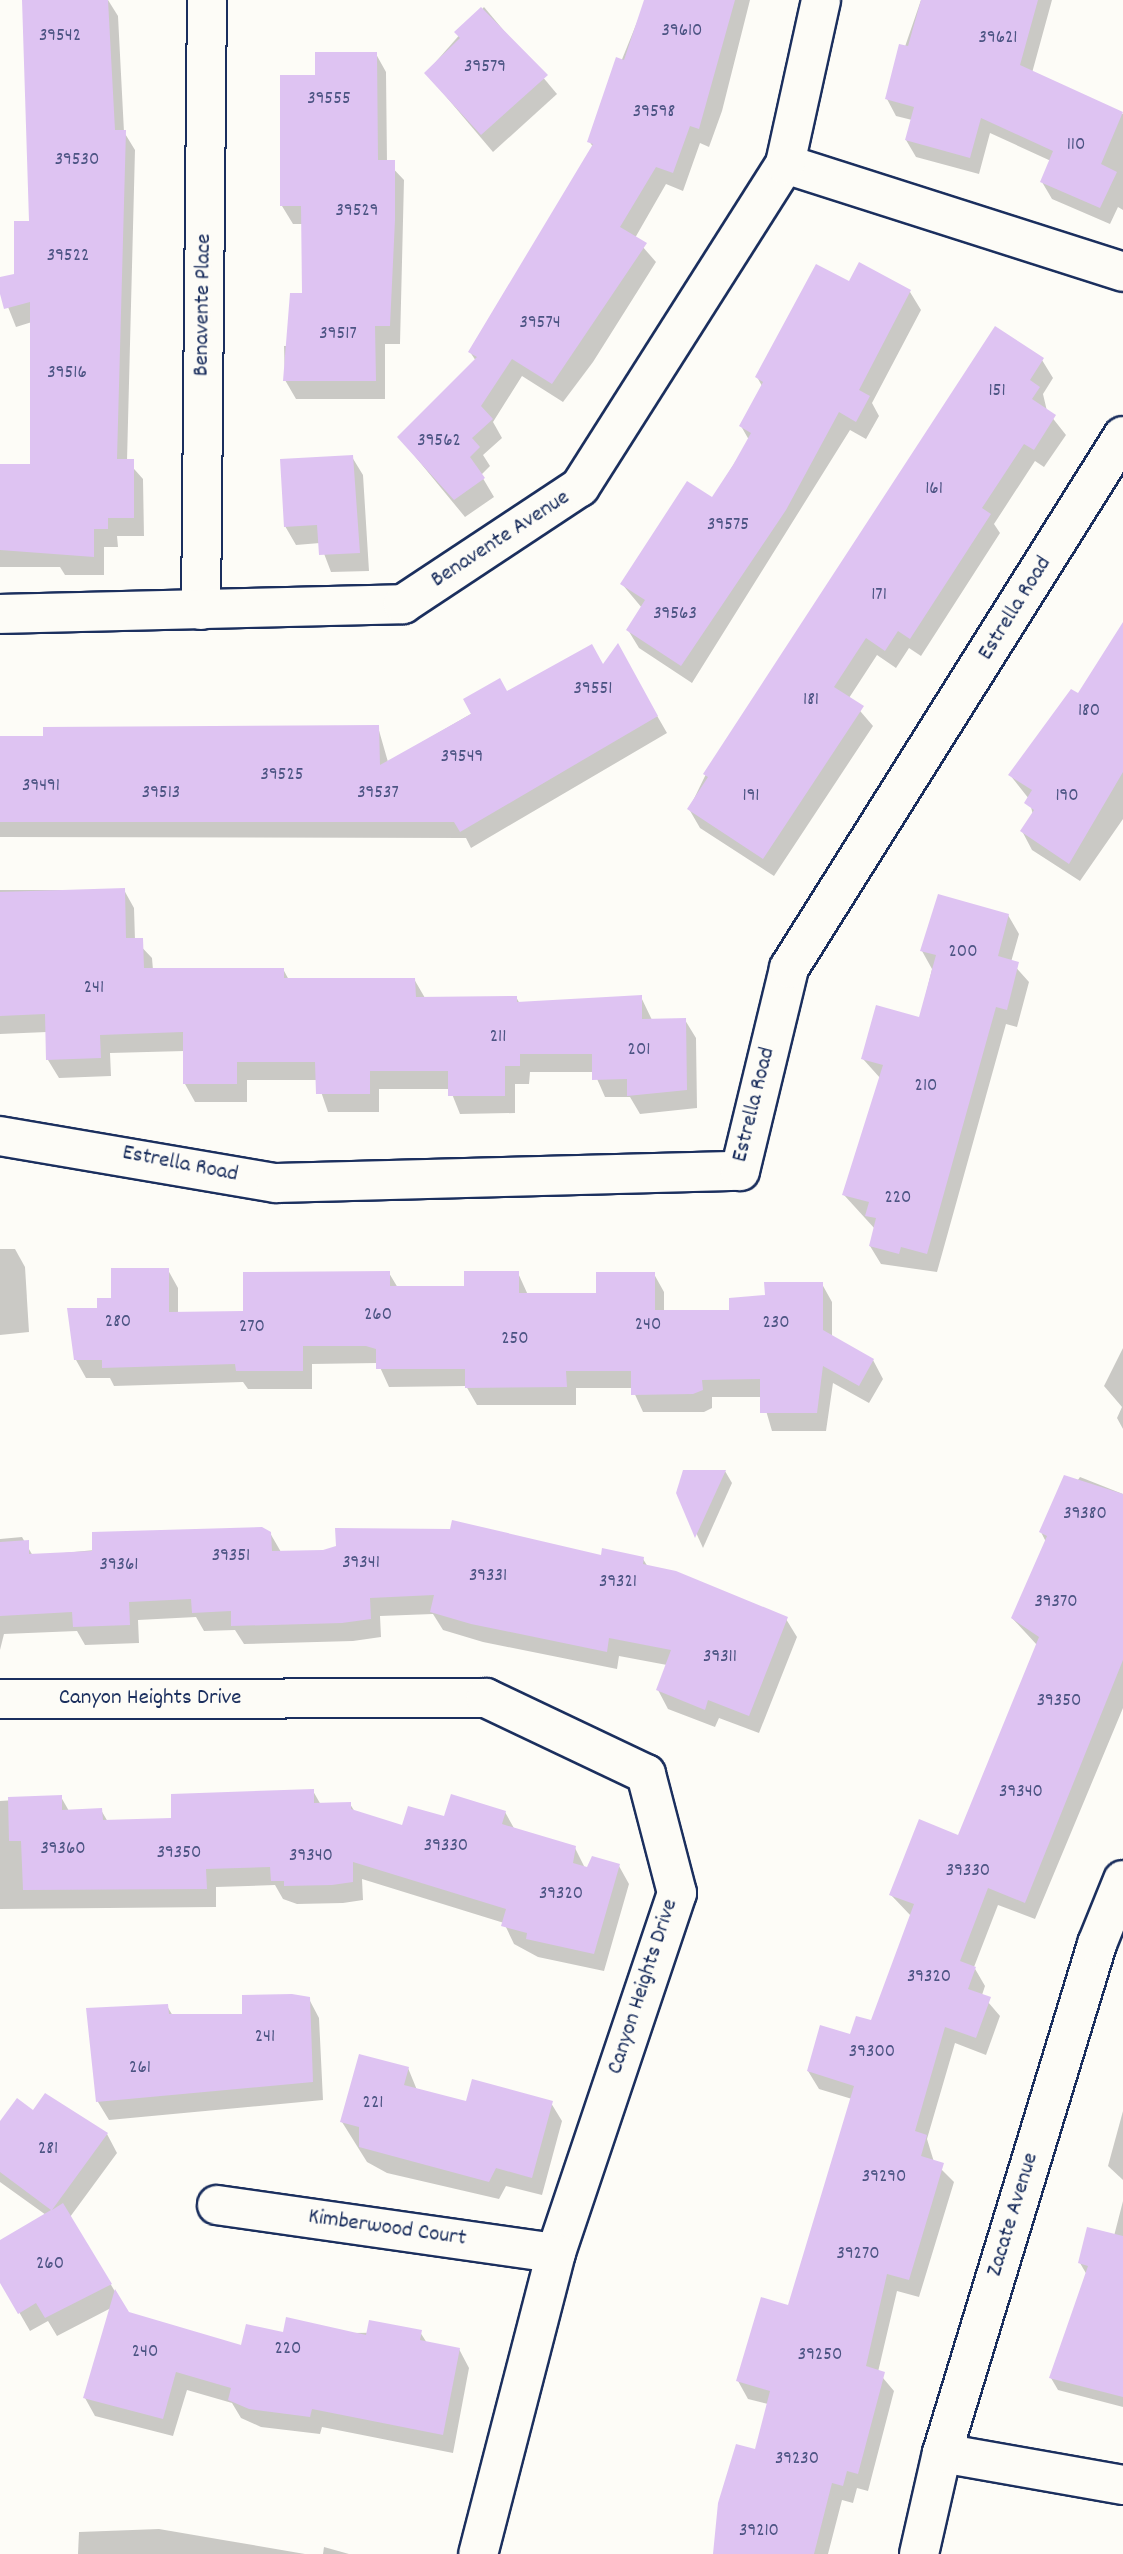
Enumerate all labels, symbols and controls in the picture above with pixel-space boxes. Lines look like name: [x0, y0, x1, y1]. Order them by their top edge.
house number: 39610: [662, 21, 702, 43]
house number: 39542: [39, 26, 81, 48]
house number: 39621: [979, 28, 1017, 50]
house number: 39579: [464, 57, 506, 79]
house number: 39555: [307, 89, 351, 111]
house number: 39598: [633, 102, 675, 124]
house number: 110: [1067, 135, 1085, 157]
house number: 39530: [55, 150, 99, 172]
house number: 39529: [336, 201, 378, 223]
street label: Benavente Place: [189, 233, 219, 377]
house number: 39522: [47, 246, 89, 268]
house number: 39574: [519, 313, 561, 335]
house number: 39517: [319, 324, 357, 346]
house number: 39516: [47, 363, 87, 385]
house number: 151: [988, 381, 1006, 403]
house number: 39562: [417, 431, 461, 453]
house number: 161: [925, 479, 943, 501]
street label: Benavente Avenue: [427, 485, 575, 595]
house number: 39575: [707, 515, 749, 537]
street label: Estrella Road: [973, 552, 1059, 666]
house number: 171: [871, 585, 887, 607]
house number: 39563: [653, 604, 697, 626]
house number: 39551: [574, 679, 612, 701]
house number: 181: [803, 690, 819, 712]
house number: 180: [1078, 701, 1100, 723]
house number: 39549: [441, 747, 483, 769]
house number: 39525: [260, 765, 304, 787]
house number: 39491: [22, 776, 60, 798]
house number: 39513: [142, 783, 180, 805]
house number: 39537: [357, 783, 399, 805]
house number: 191: [742, 786, 760, 808]
house number: 190: [1055, 786, 1079, 808]
house number: 200: [948, 942, 978, 964]
house number: 241: [84, 978, 104, 1000]
house number: 211: [490, 1027, 506, 1049]
house number: 201: [628, 1040, 650, 1062]
street label: Estrella Road: [727, 1045, 783, 1165]
house number: 210: [915, 1076, 937, 1098]
street label: Estrella Road: [120, 1140, 240, 1190]
house number: 220: [885, 1188, 911, 1210]
house number: 260: [364, 1305, 392, 1327]
house number: 280: [105, 1312, 131, 1334]
house number: 230: [762, 1313, 790, 1335]
house number: 240: [635, 1315, 661, 1337]
house number: 270: [239, 1317, 265, 1339]
house number: 250: [501, 1329, 529, 1351]
house number: 39380: [1063, 1504, 1107, 1526]
house number: 39351: [212, 1546, 250, 1568]
house number: 39341: [342, 1553, 380, 1575]
house number: 39361: [99, 1555, 139, 1577]
house number: 39331: [469, 1566, 507, 1588]
house number: 39321: [599, 1572, 637, 1594]
house number: 39370: [1034, 1592, 1078, 1614]
house number: 39311: [703, 1647, 737, 1669]
street label: Canyon Heights Drive: [59, 1685, 241, 1713]
house number: 39350: [1037, 1691, 1081, 1713]
house number: 39340: [999, 1782, 1043, 1804]
house number: 39330: [424, 1836, 468, 1858]
house number: 39360: [40, 1839, 86, 1861]
house number: 39350: [157, 1843, 201, 1865]
house number: 39340: [289, 1846, 333, 1868]
house number: 39330: [946, 1861, 990, 1883]
house number: 39320: [539, 1884, 583, 1906]
street label: Canyon Heights Drive: [603, 1896, 685, 2078]
house number: 39320: [907, 1967, 951, 1989]
house number: 241: [255, 2027, 275, 2049]
house number: 39300: [849, 2042, 895, 2064]
house number: 261: [129, 2058, 151, 2080]
house number: 221: [363, 2093, 383, 2115]
house number: 281: [38, 2139, 58, 2161]
street label: Zacate Avenue: [982, 2150, 1046, 2280]
house number: 39290: [862, 2167, 906, 2189]
street label: Kimberwood Court: [306, 2204, 468, 2254]
house number: 39270: [836, 2244, 880, 2266]
house number: 260: [36, 2254, 64, 2276]
house number: 220: [275, 2339, 301, 2361]
house number: 240: [132, 2342, 158, 2364]
house number: 39250: [798, 2345, 842, 2367]
house number: 39230: [775, 2449, 819, 2471]
house number: 39210: [739, 2521, 779, 2543]

